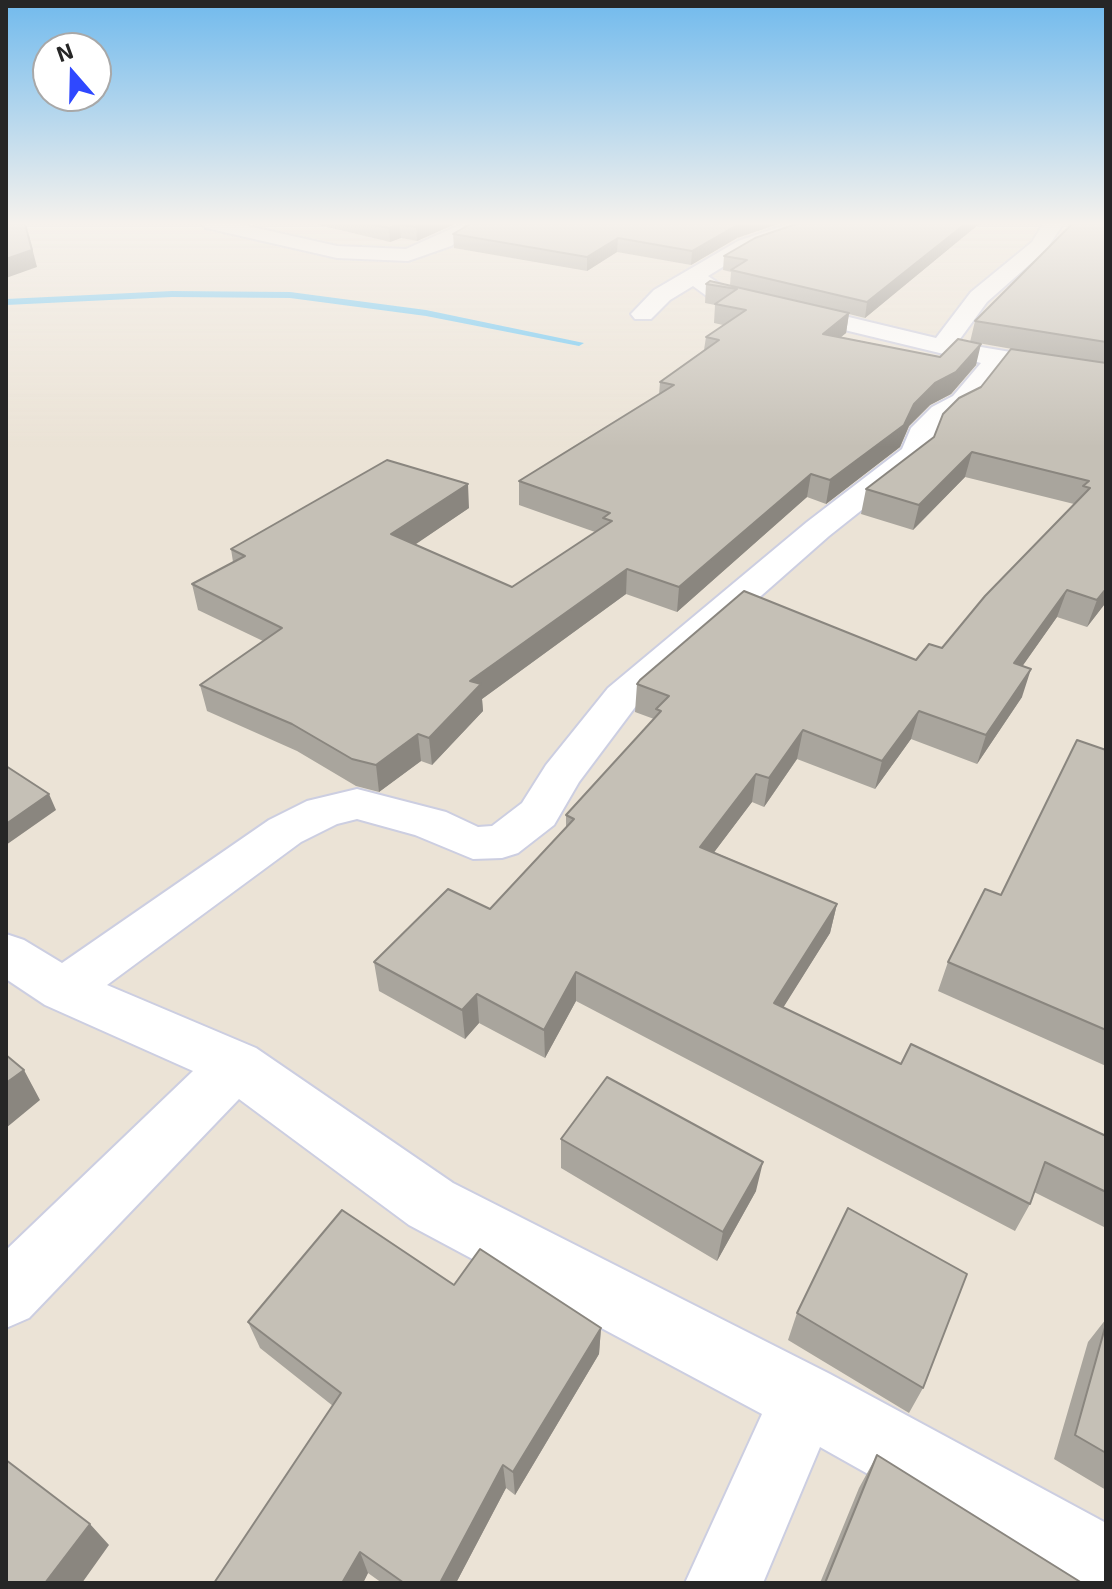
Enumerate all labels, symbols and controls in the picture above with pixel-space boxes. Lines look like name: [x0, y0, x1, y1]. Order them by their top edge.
north arrow: [32, 32, 112, 112]
text: N: [53, 36, 76, 66]

